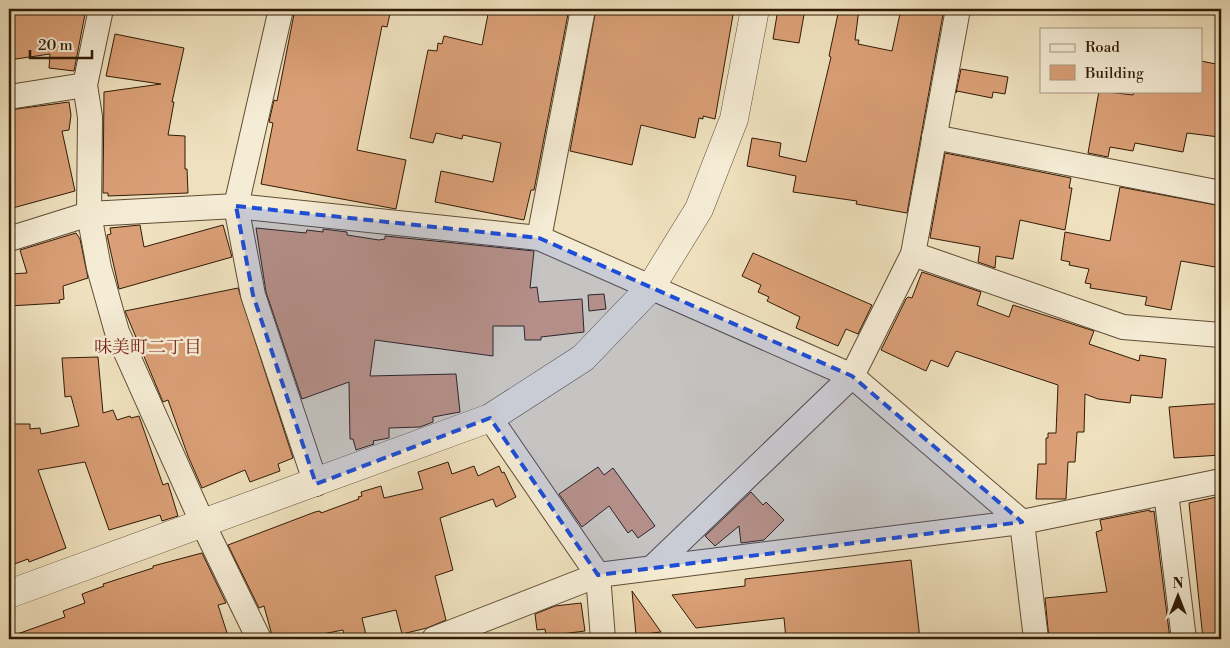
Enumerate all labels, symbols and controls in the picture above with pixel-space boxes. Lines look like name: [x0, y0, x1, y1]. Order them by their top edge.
scale bar: [30, 28, 92, 60]
legend: [1040, 28, 1202, 92]
text: 20 m: [38, 36, 73, 55]
text: Road: [1085, 38, 1120, 57]
text: Building: [1084, 64, 1144, 83]
district label: 味美町二丁目: [94, 336, 202, 359]
north arrow: [1152, 570, 1202, 620]
text: N: [1172, 575, 1184, 593]

